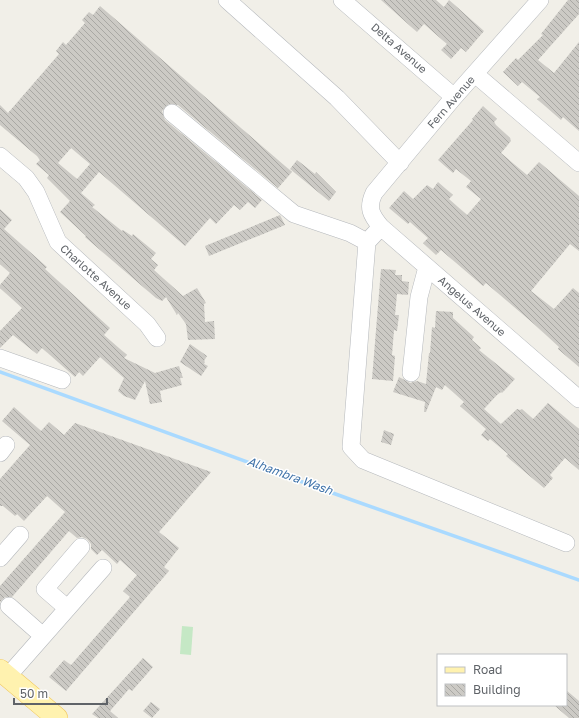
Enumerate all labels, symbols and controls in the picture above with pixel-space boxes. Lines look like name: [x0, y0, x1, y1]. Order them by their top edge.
street label: Delta Avenue: [369, 20, 430, 75]
street label: Fern Avenue: [424, 73, 477, 131]
street label: Charlotte Avenue: [58, 241, 135, 312]
street label: Angelus Avenue: [436, 273, 509, 338]
water label: Alhambra Wash: [245, 453, 335, 498]
legend: [437, 654, 567, 706]
text: Road: [473, 662, 502, 677]
scale bar: [14, 680, 107, 706]
text: Building: [473, 682, 521, 697]
text: 50 m: [20, 686, 48, 701]

